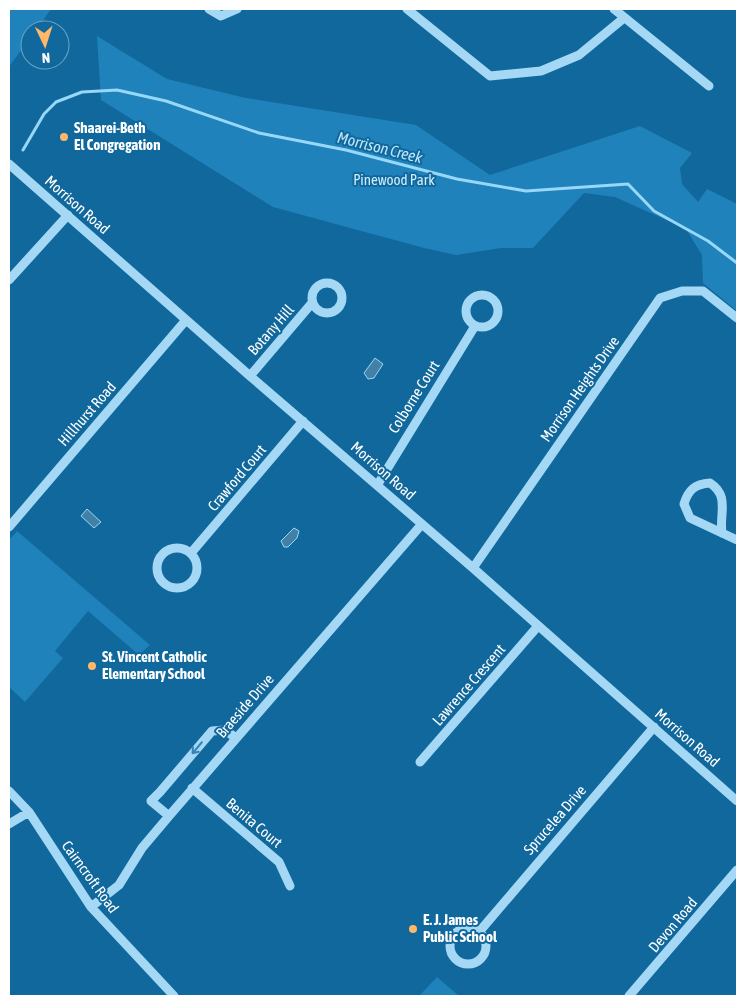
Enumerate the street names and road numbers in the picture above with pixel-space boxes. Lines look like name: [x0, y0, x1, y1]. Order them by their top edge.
street label: Morrison Road: [42, 172, 113, 237]
street label: Botany Hill: [244, 301, 297, 358]
street label: Morrison Heights Drive: [537, 333, 622, 445]
street label: Colborne Court: [385, 357, 443, 436]
street label: Hillhurst Road: [54, 378, 119, 449]
street label: Morrison Road: [348, 438, 419, 503]
street label: Crawford Court: [204, 441, 269, 514]
street label: Lawrence Crescent: [429, 641, 508, 729]
street label: Braeside Drive: [212, 670, 277, 741]
street label: Morrison Road: [652, 705, 723, 770]
street label: Sprucelea Drive: [520, 781, 589, 858]
street label: Benita Court: [223, 794, 286, 851]
street label: Cairncroft Road: [59, 837, 122, 916]
street label: Devon Road: [645, 894, 700, 955]

